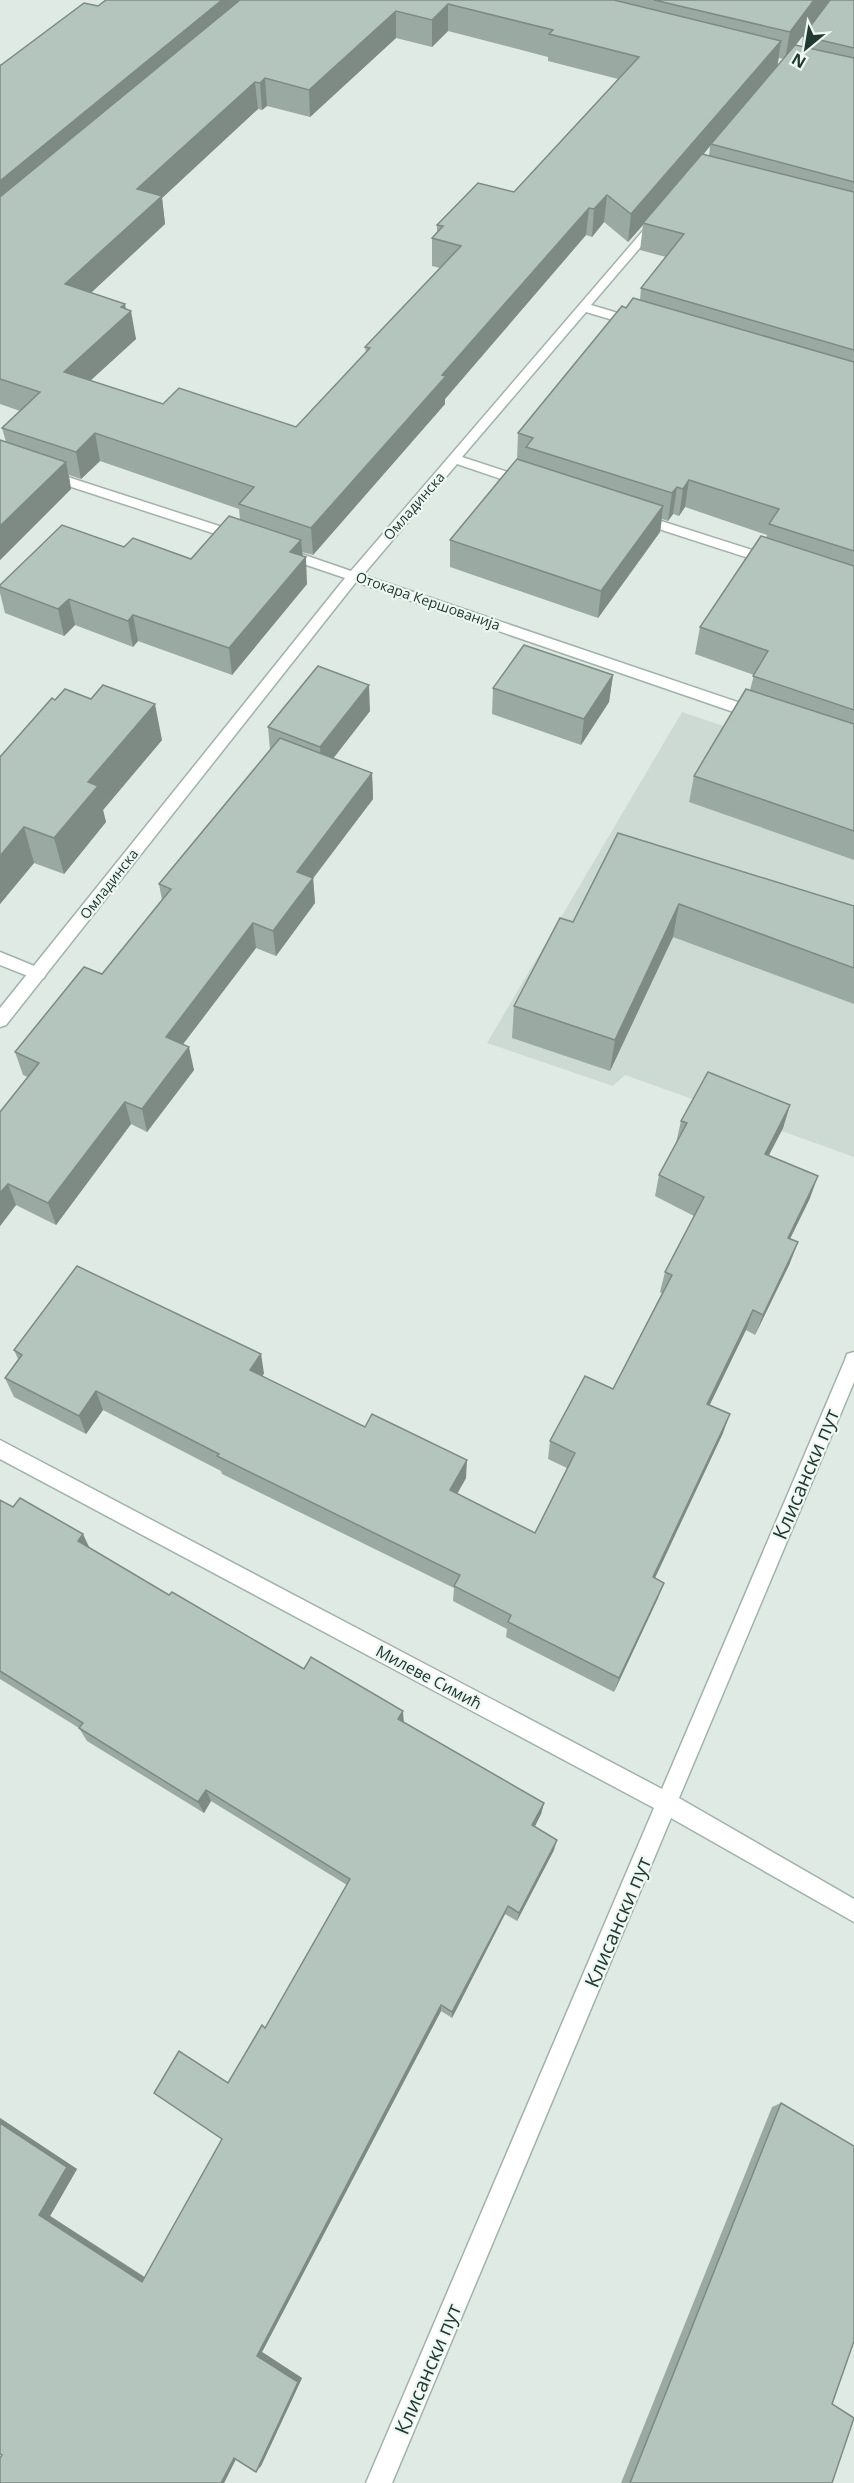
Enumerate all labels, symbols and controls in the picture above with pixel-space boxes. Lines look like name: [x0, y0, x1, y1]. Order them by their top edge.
north arrow: [776, 18, 836, 78]
text: N: [787, 48, 810, 74]
street label: Омладинска: [379, 468, 449, 544]
street label: Отокара Кершованија: [353, 567, 503, 634]
street label: Омладинска: [75, 845, 142, 923]
street label: Клисански пут: [766, 1404, 845, 1543]
street label: Милеве Симић: [372, 1640, 486, 1714]
street label: Клисански пут: [578, 1852, 657, 1991]
street label: Клисански пут: [388, 2299, 467, 2438]

